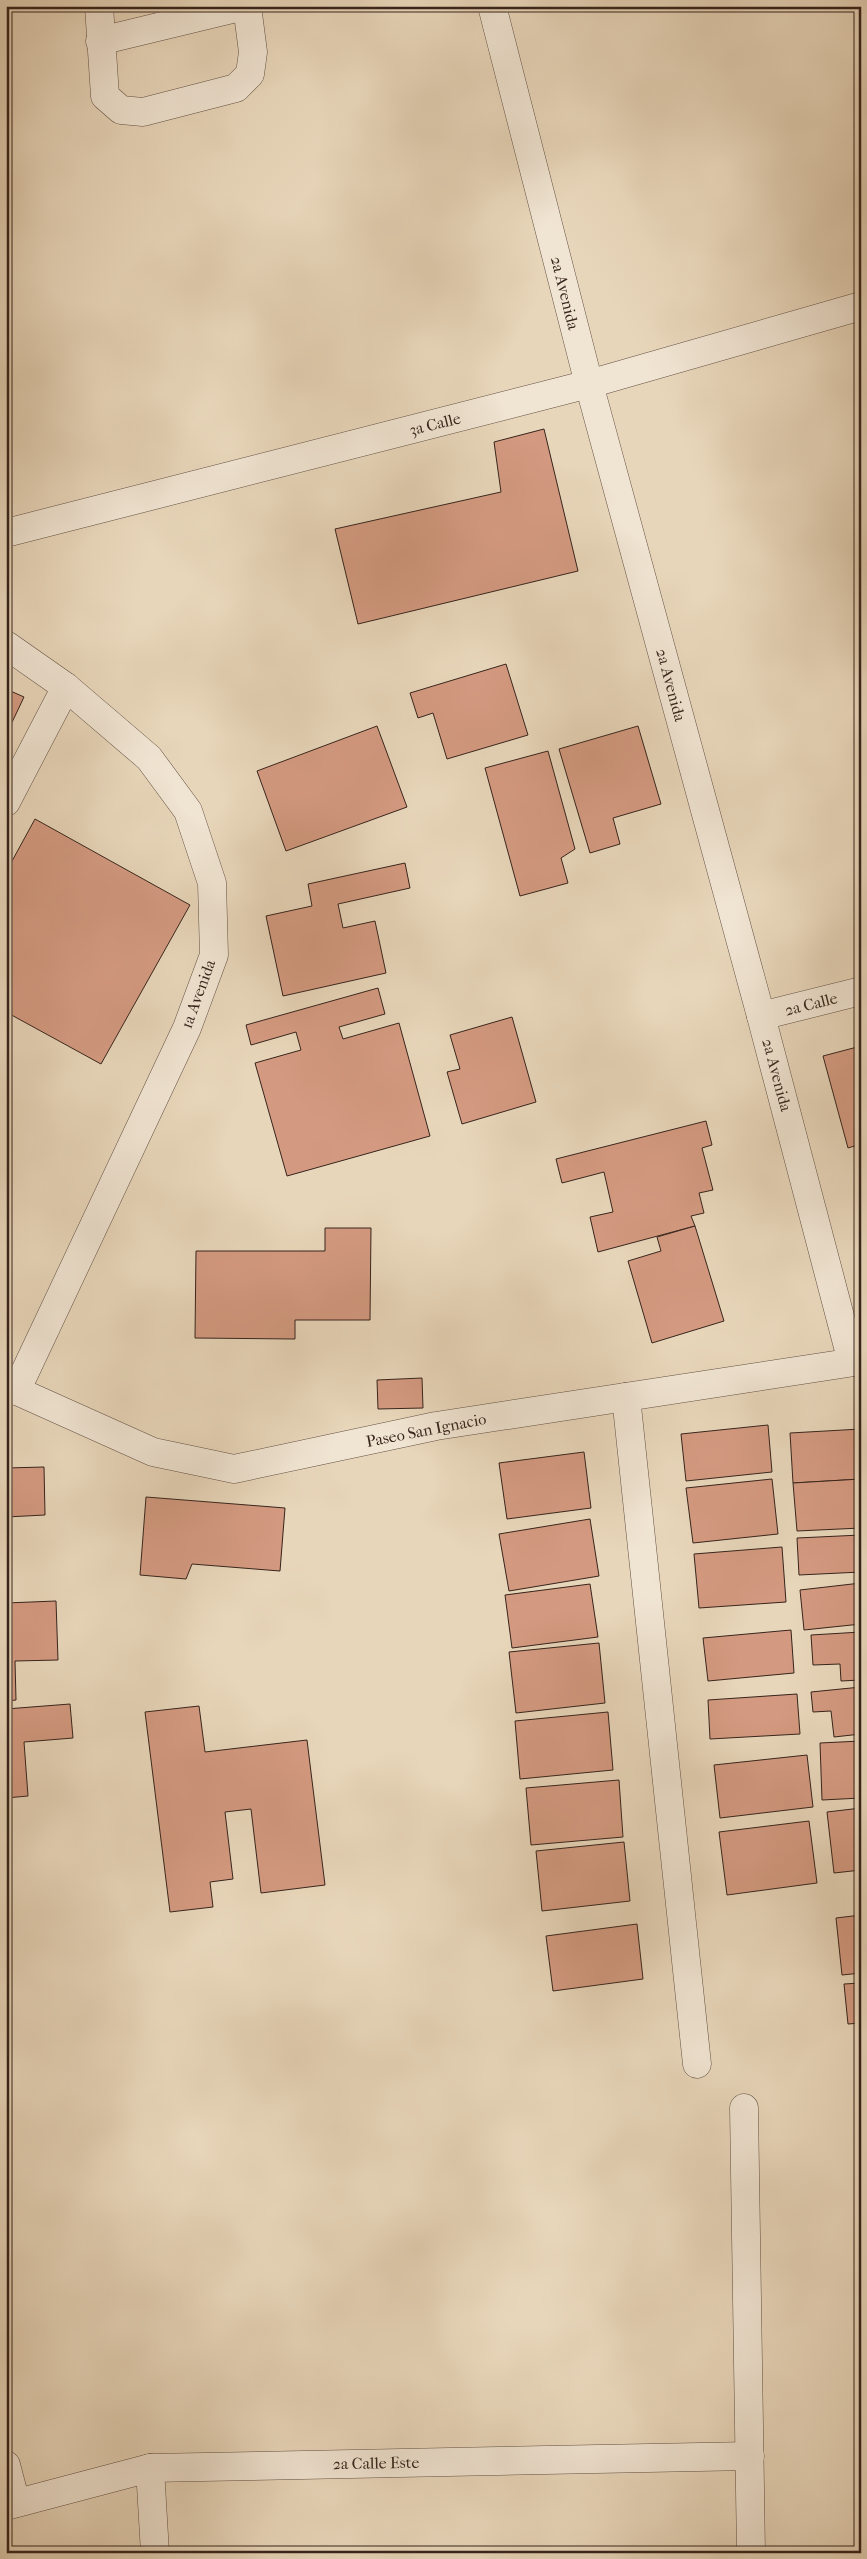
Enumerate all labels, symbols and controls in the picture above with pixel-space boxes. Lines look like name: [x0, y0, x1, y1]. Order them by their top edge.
street label: 2a Avenida: [547, 254, 583, 332]
street label: 3a Calle: [407, 408, 463, 440]
street label: 2a Avenida: [652, 646, 690, 724]
street label: 1a Avenida: [177, 956, 219, 1031]
street label: 2a Calle: [783, 988, 840, 1020]
street label: 2a Avenida: [758, 1036, 796, 1114]
street label: Paseo San Ignacio: [364, 1409, 488, 1451]
street label: 2a Calle Este: [333, 2453, 420, 2473]

